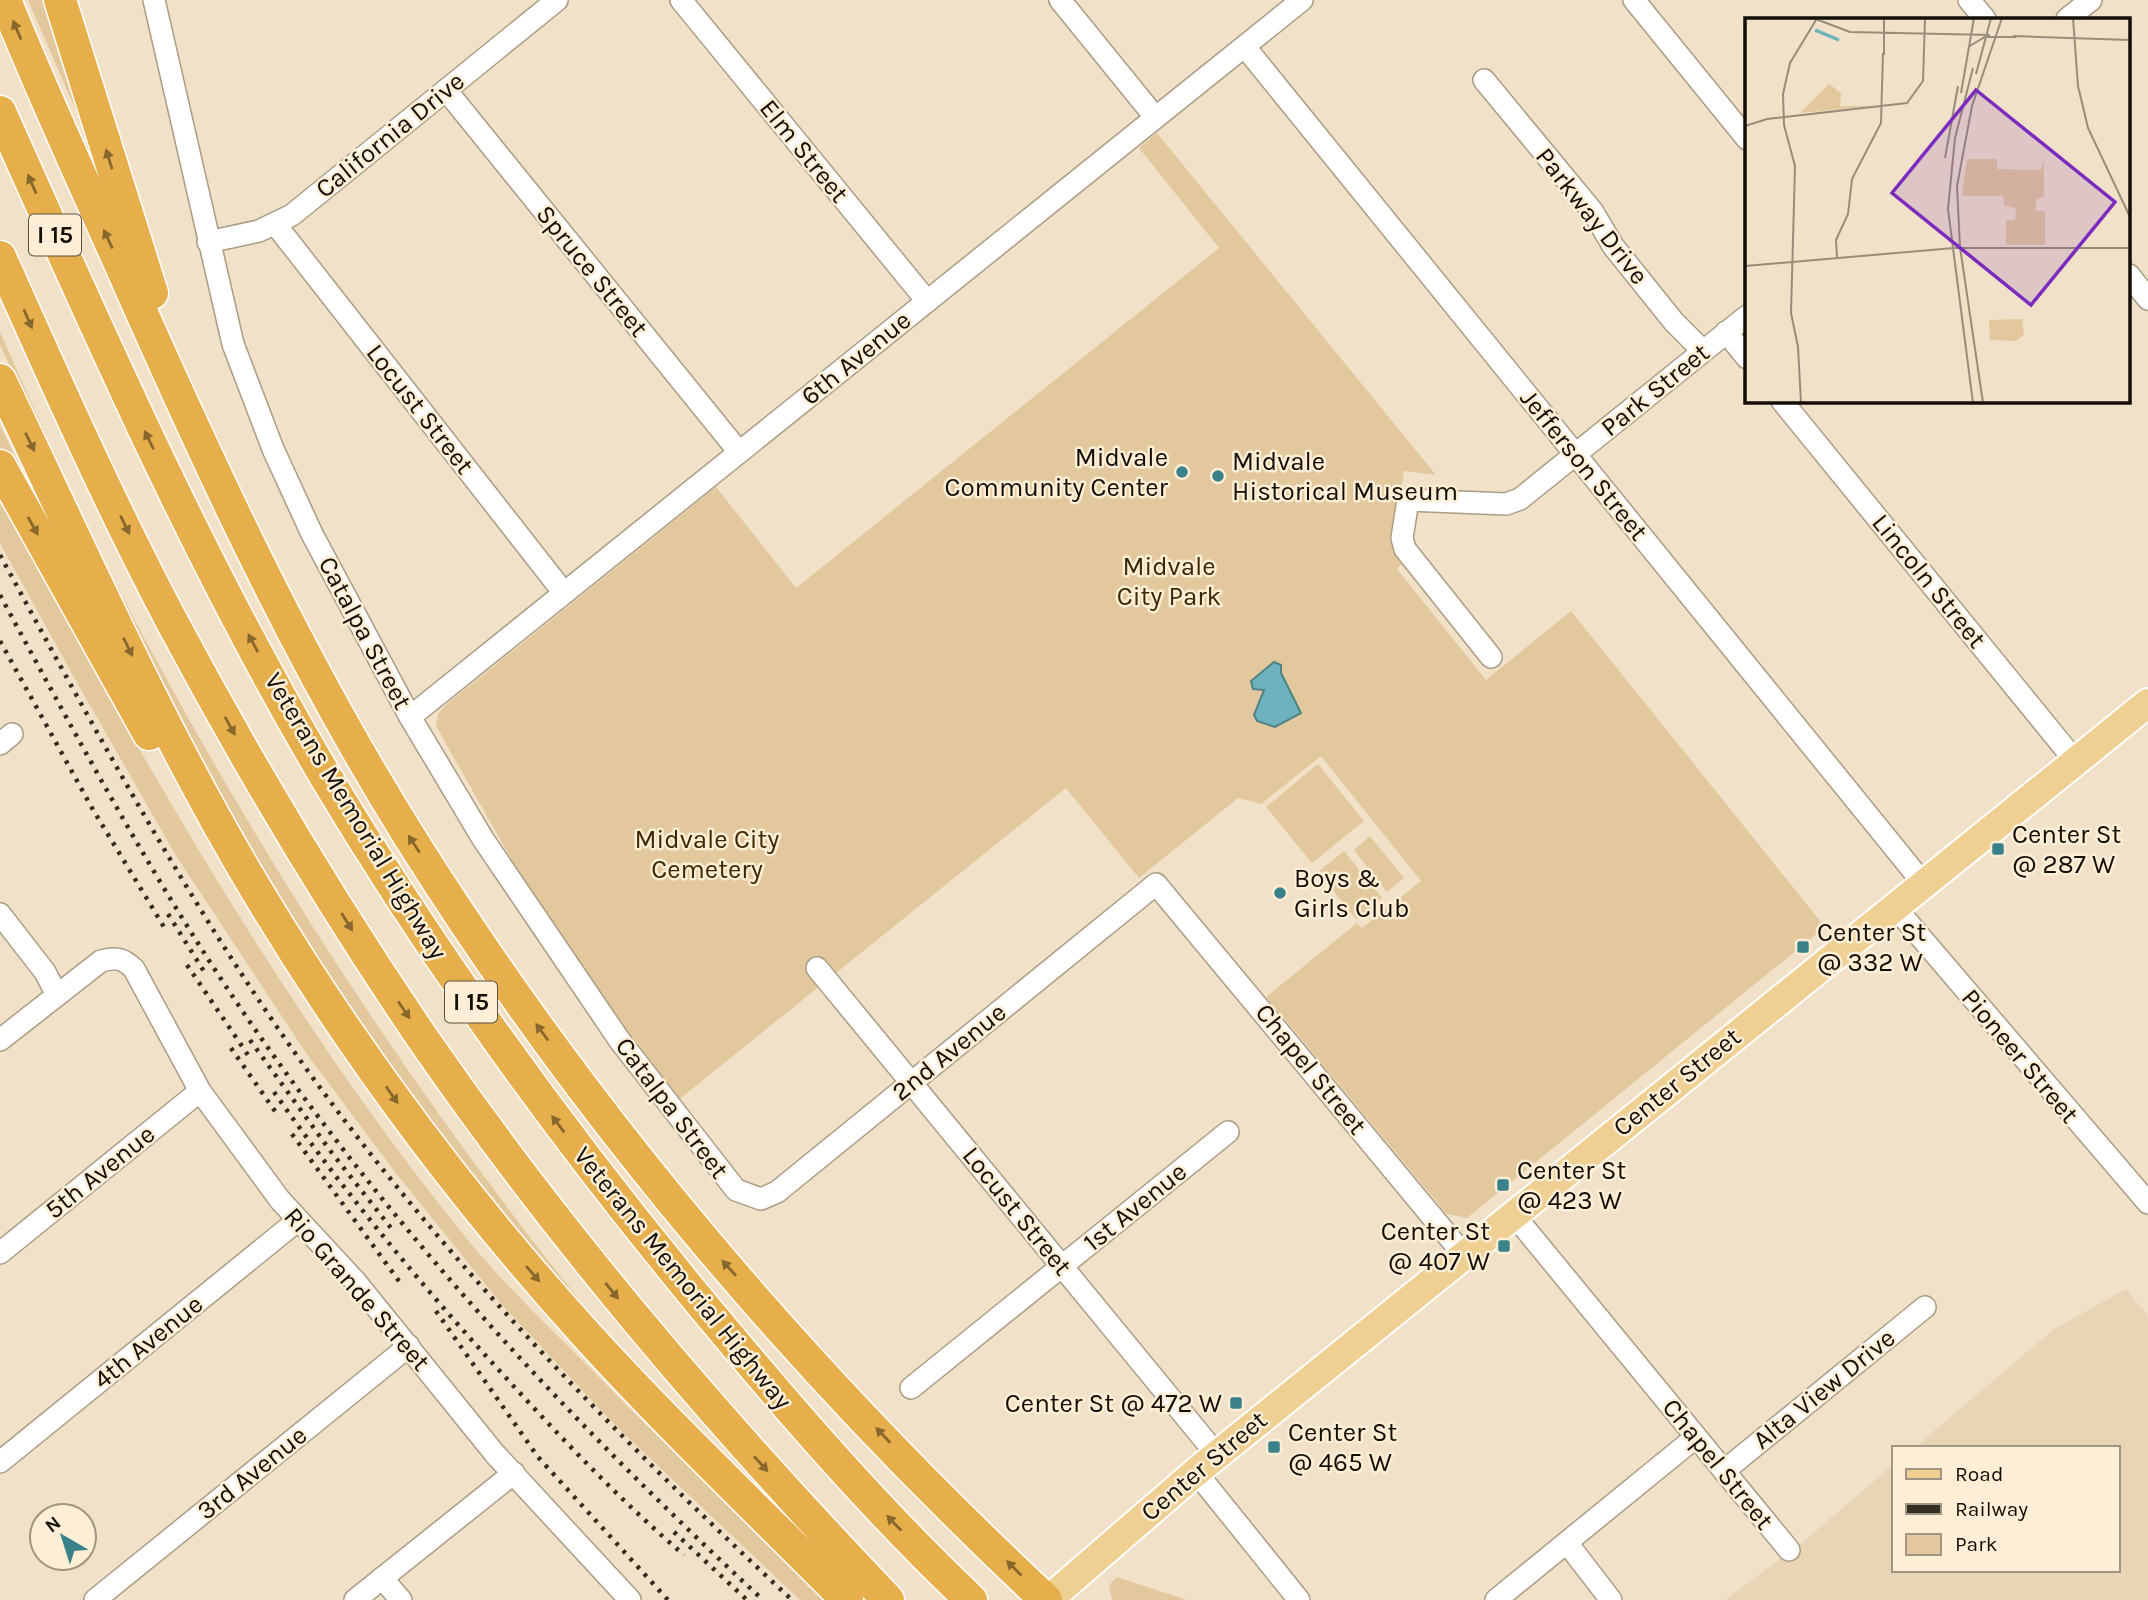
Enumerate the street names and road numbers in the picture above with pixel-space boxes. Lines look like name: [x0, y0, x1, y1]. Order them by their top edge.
street label: California Drive: [309, 66, 471, 204]
street label: Elm Street: [753, 93, 855, 209]
street label: Parkway Drive: [1529, 141, 1655, 291]
street label: Spruce Street: [529, 199, 655, 343]
road number: I 15: [29, 214, 81, 256]
street label: 6th Avenue: [795, 304, 917, 412]
street label: Park Street: [1595, 337, 1716, 443]
street label: Locust Street: [360, 338, 481, 480]
street label: Jefferson Street: [1514, 383, 1655, 547]
street label: Lincoln Street: [1865, 508, 1993, 655]
street label: Catalpa Street: [312, 551, 418, 715]
street label: Veterans Memorial Highway: [258, 667, 454, 965]
road number: I 15: [445, 982, 497, 1022]
street label: Pioneer Street: [1955, 983, 2085, 1130]
street label: 2nd Avenue: [886, 997, 1012, 1107]
street label: Chapel Street: [1249, 997, 1373, 1141]
street label: Center Street: [1607, 1021, 1747, 1143]
street label: Catalpa Street: [609, 1031, 735, 1185]
street label: 5th Avenue: [39, 1118, 161, 1226]
street label: Veterans Memorial Highway: [567, 1140, 799, 1416]
street label: Locust Street: [956, 1140, 1078, 1282]
street label: 1st Avenue: [1077, 1156, 1193, 1258]
street label: Rio Grande Street: [278, 1201, 437, 1377]
street label: 4th Avenue: [87, 1289, 209, 1395]
street label: Alta View Drive: [1747, 1322, 1901, 1456]
street label: Chapel Street: [1656, 1392, 1780, 1536]
street label: Center Street: [1135, 1404, 1274, 1528]
street label: 3rd Avenue: [191, 1419, 313, 1527]

